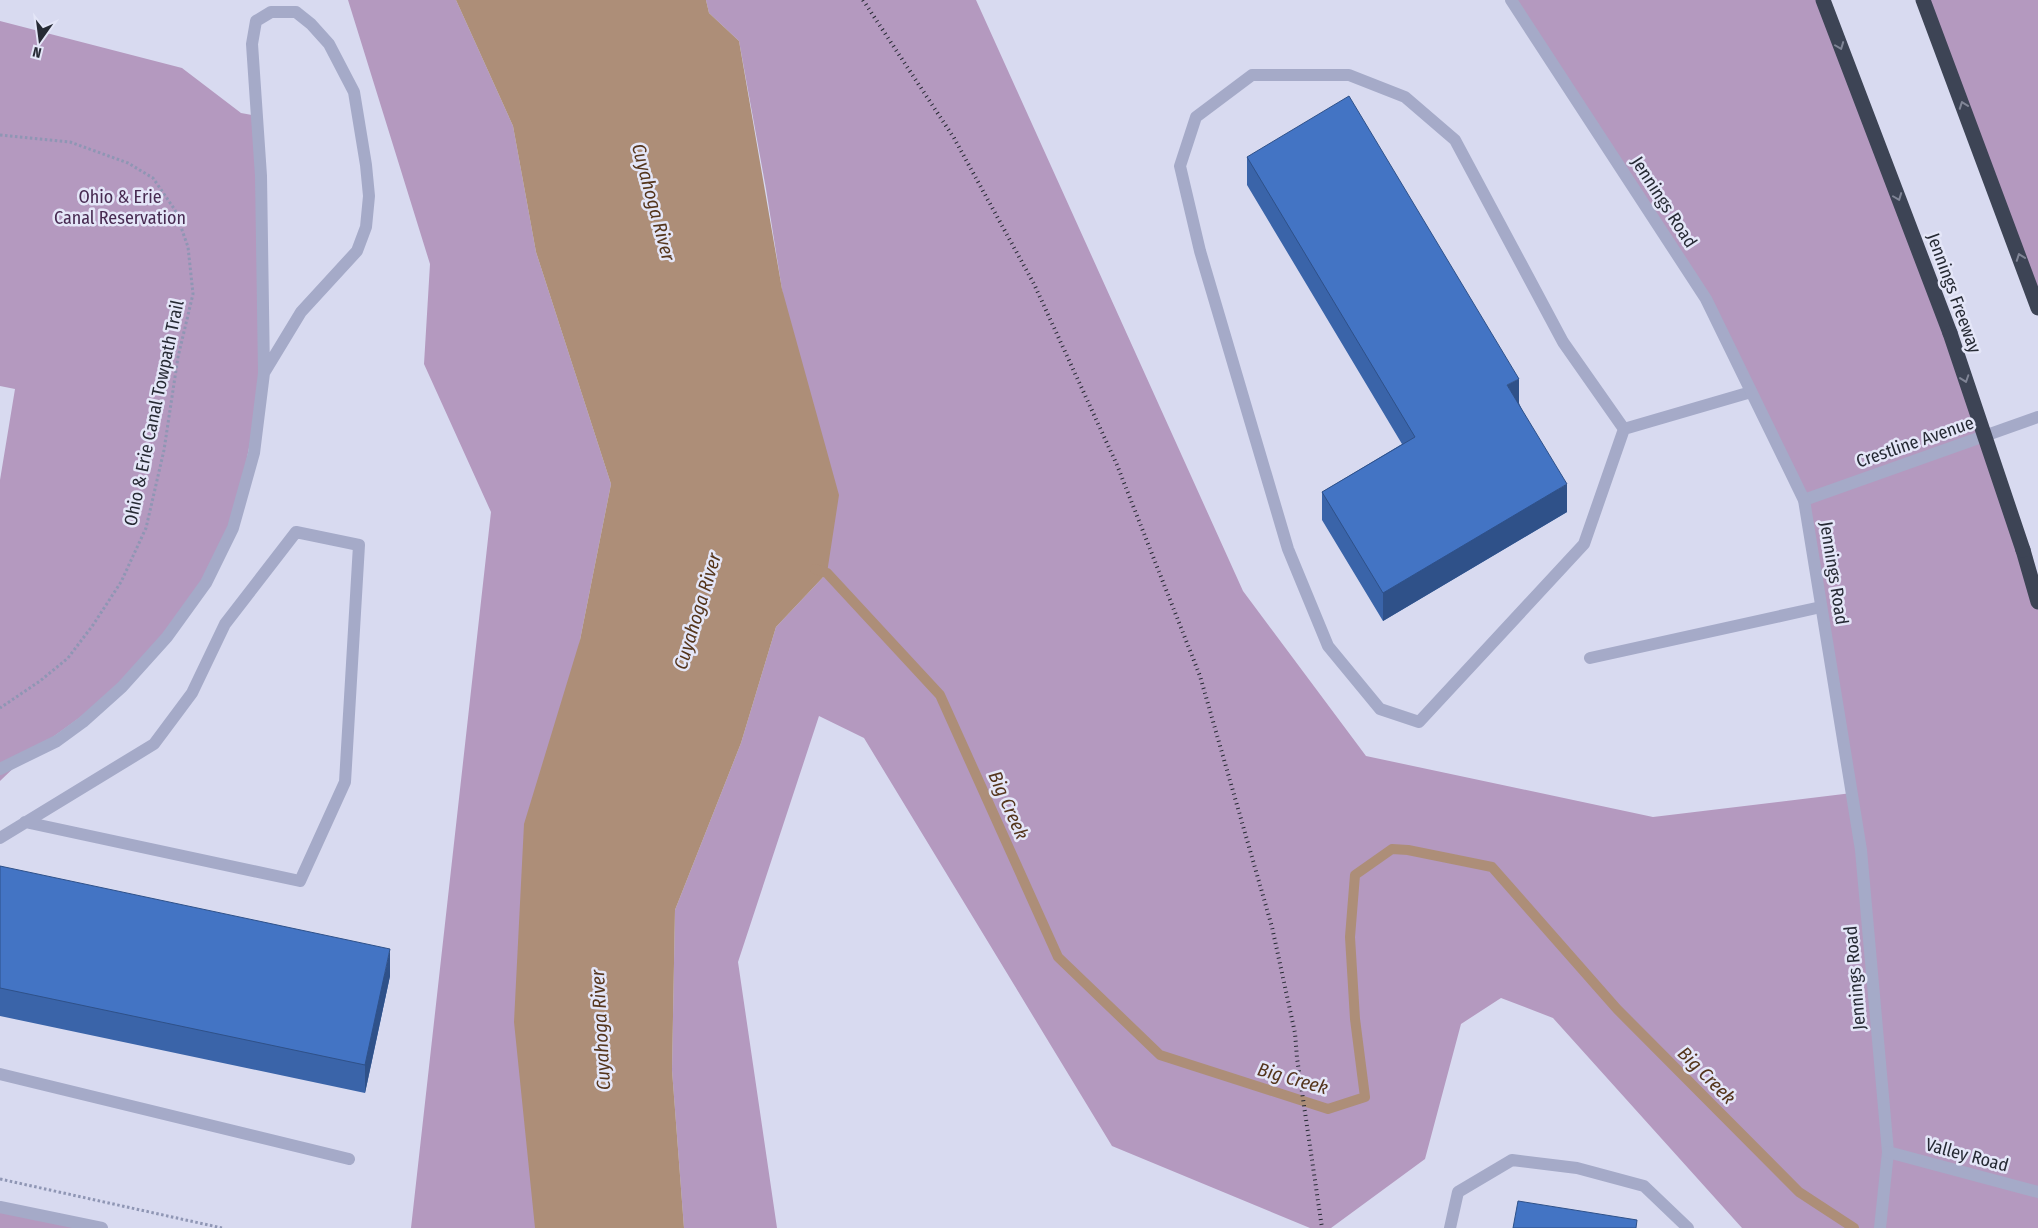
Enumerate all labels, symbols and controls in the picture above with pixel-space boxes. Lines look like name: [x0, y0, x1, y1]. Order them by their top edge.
north arrow: [15, 15, 65, 65]
one-way arrow: [1834, 41, 1844, 49]
text: N: [31, 43, 43, 61]
one-way arrow: [1959, 101, 1969, 110]
water label: Cuyahoga River: [627, 141, 681, 265]
street label: Jennings Road: [1626, 152, 1702, 252]
park label: Ohio & Erie Canal Reservation: [54, 186, 186, 229]
one-way arrow: [1892, 193, 1902, 201]
street label: Jennings Freeway: [1922, 230, 1986, 356]
one-way arrow: [2016, 254, 2026, 262]
street label: Ohio & Erie Canal Towpath Trail: [119, 298, 189, 528]
one-way arrow: [1959, 375, 1969, 383]
street label: Crestline Avenue: [1853, 412, 1977, 472]
street label: Jennings Road: [1815, 520, 1853, 626]
water label: Cuyahoga River: [669, 549, 726, 672]
water label: Big Creek: [983, 768, 1034, 843]
street label: Jennings Road: [1839, 925, 1871, 1031]
water label: Cuyahoga River: [586, 968, 615, 1091]
water label: Big Creek: [1673, 1042, 1740, 1109]
water label: Big Creek: [1255, 1057, 1331, 1099]
street label: Valley Road: [1923, 1133, 2011, 1177]

